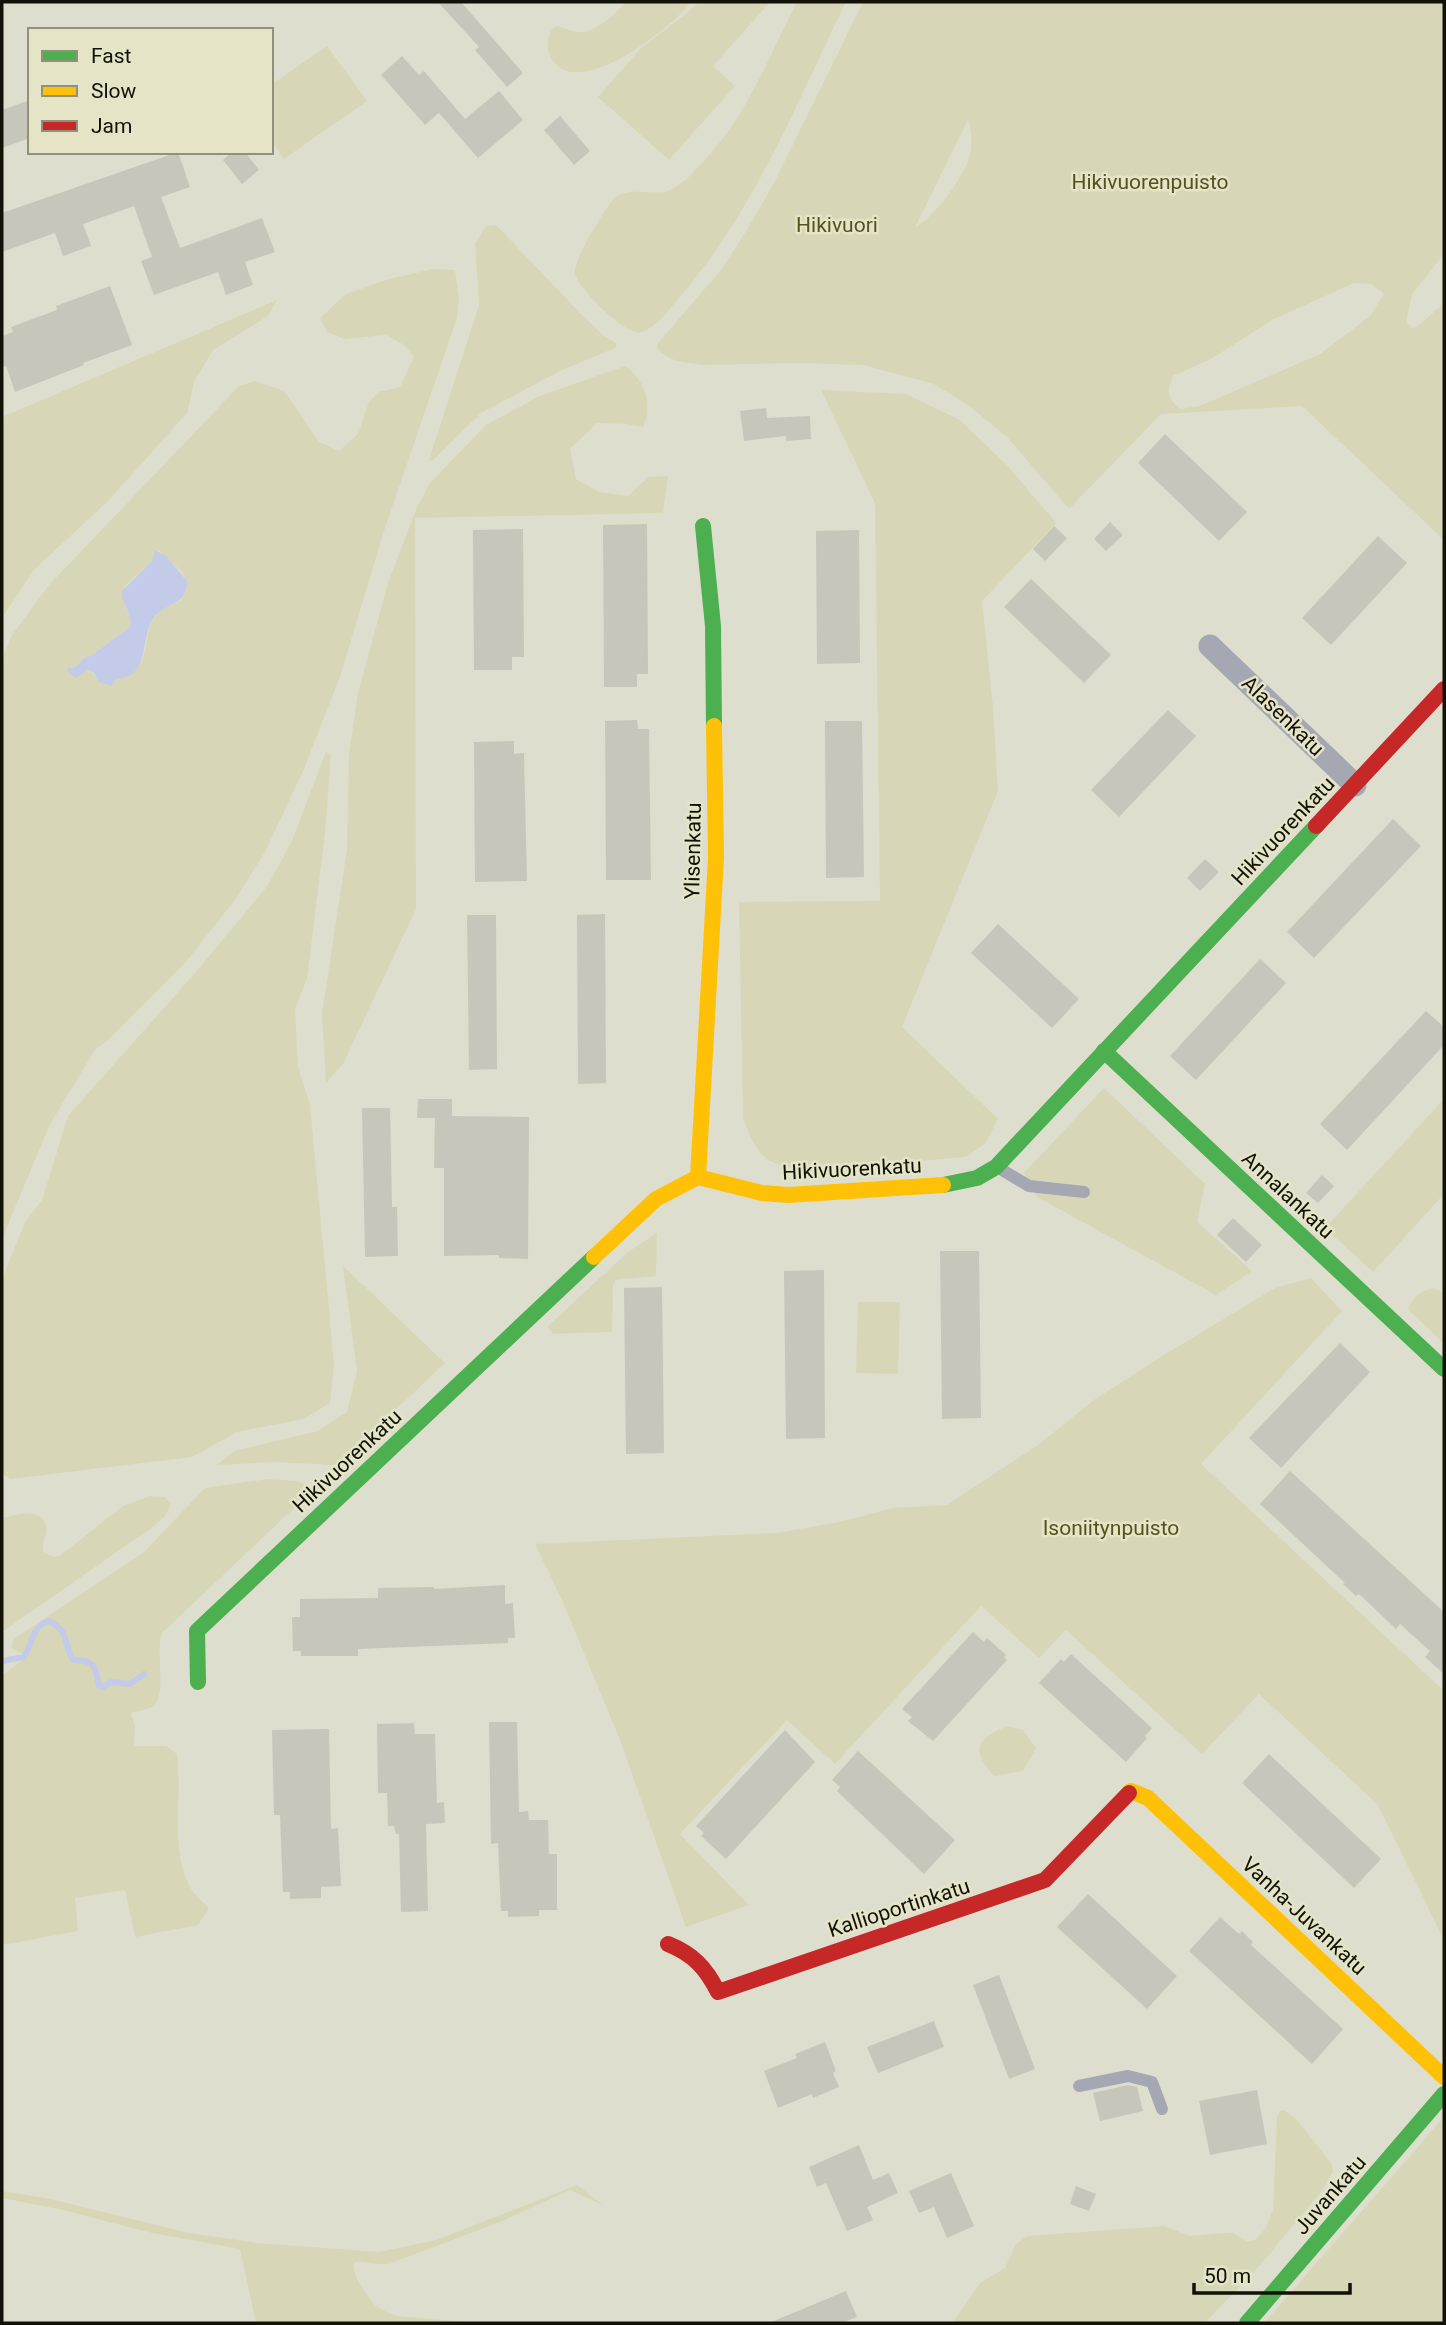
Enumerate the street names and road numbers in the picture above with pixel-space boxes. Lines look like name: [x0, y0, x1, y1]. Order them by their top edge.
street label: Alasenkatu: [1237, 671, 1329, 761]
street label: Hikivuorenkatu: [1227, 772, 1339, 890]
street label: Ylisenkatu: [680, 802, 706, 900]
street label: Annalankatu: [1237, 1146, 1339, 1244]
street label: Hikivuorenkatu: [782, 1153, 922, 1185]
street label: Hikivuorenkatu: [288, 1405, 406, 1517]
street label: Vanha-Juvankatu: [1237, 1852, 1371, 1980]
street label: Kallioportinkatu: [825, 1874, 973, 1942]
street label: Juvankatu: [1289, 2151, 1371, 2239]

